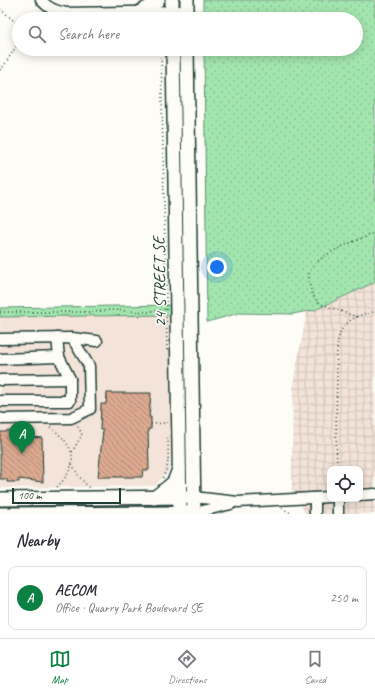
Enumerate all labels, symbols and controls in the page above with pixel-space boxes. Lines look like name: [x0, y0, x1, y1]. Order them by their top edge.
search box: [12, 12, 363, 56]
icon: search: [26, 23, 48, 45]
text: Search here: [58, 25, 119, 44]
street label: 24 STREET SE: [148, 234, 171, 327]
your location: [207, 257, 227, 277]
pin: A: [9, 421, 35, 454]
map controls: [327, 466, 363, 502]
button: locate: [327, 466, 363, 502]
scale bar: [12, 486, 121, 505]
text: 100 m: [18, 488, 42, 502]
text: Nearby: [16, 530, 59, 551]
text: AECOM: [55, 581, 96, 600]
text: A: [27, 590, 33, 606]
text: 250 m: [330, 590, 358, 606]
text: Office · Quarry Park Boulevard SE: [55, 600, 203, 616]
tab: Map: [49, 648, 71, 686]
tab: Directions: [168, 648, 207, 686]
tab: Saved: [304, 648, 326, 686]

